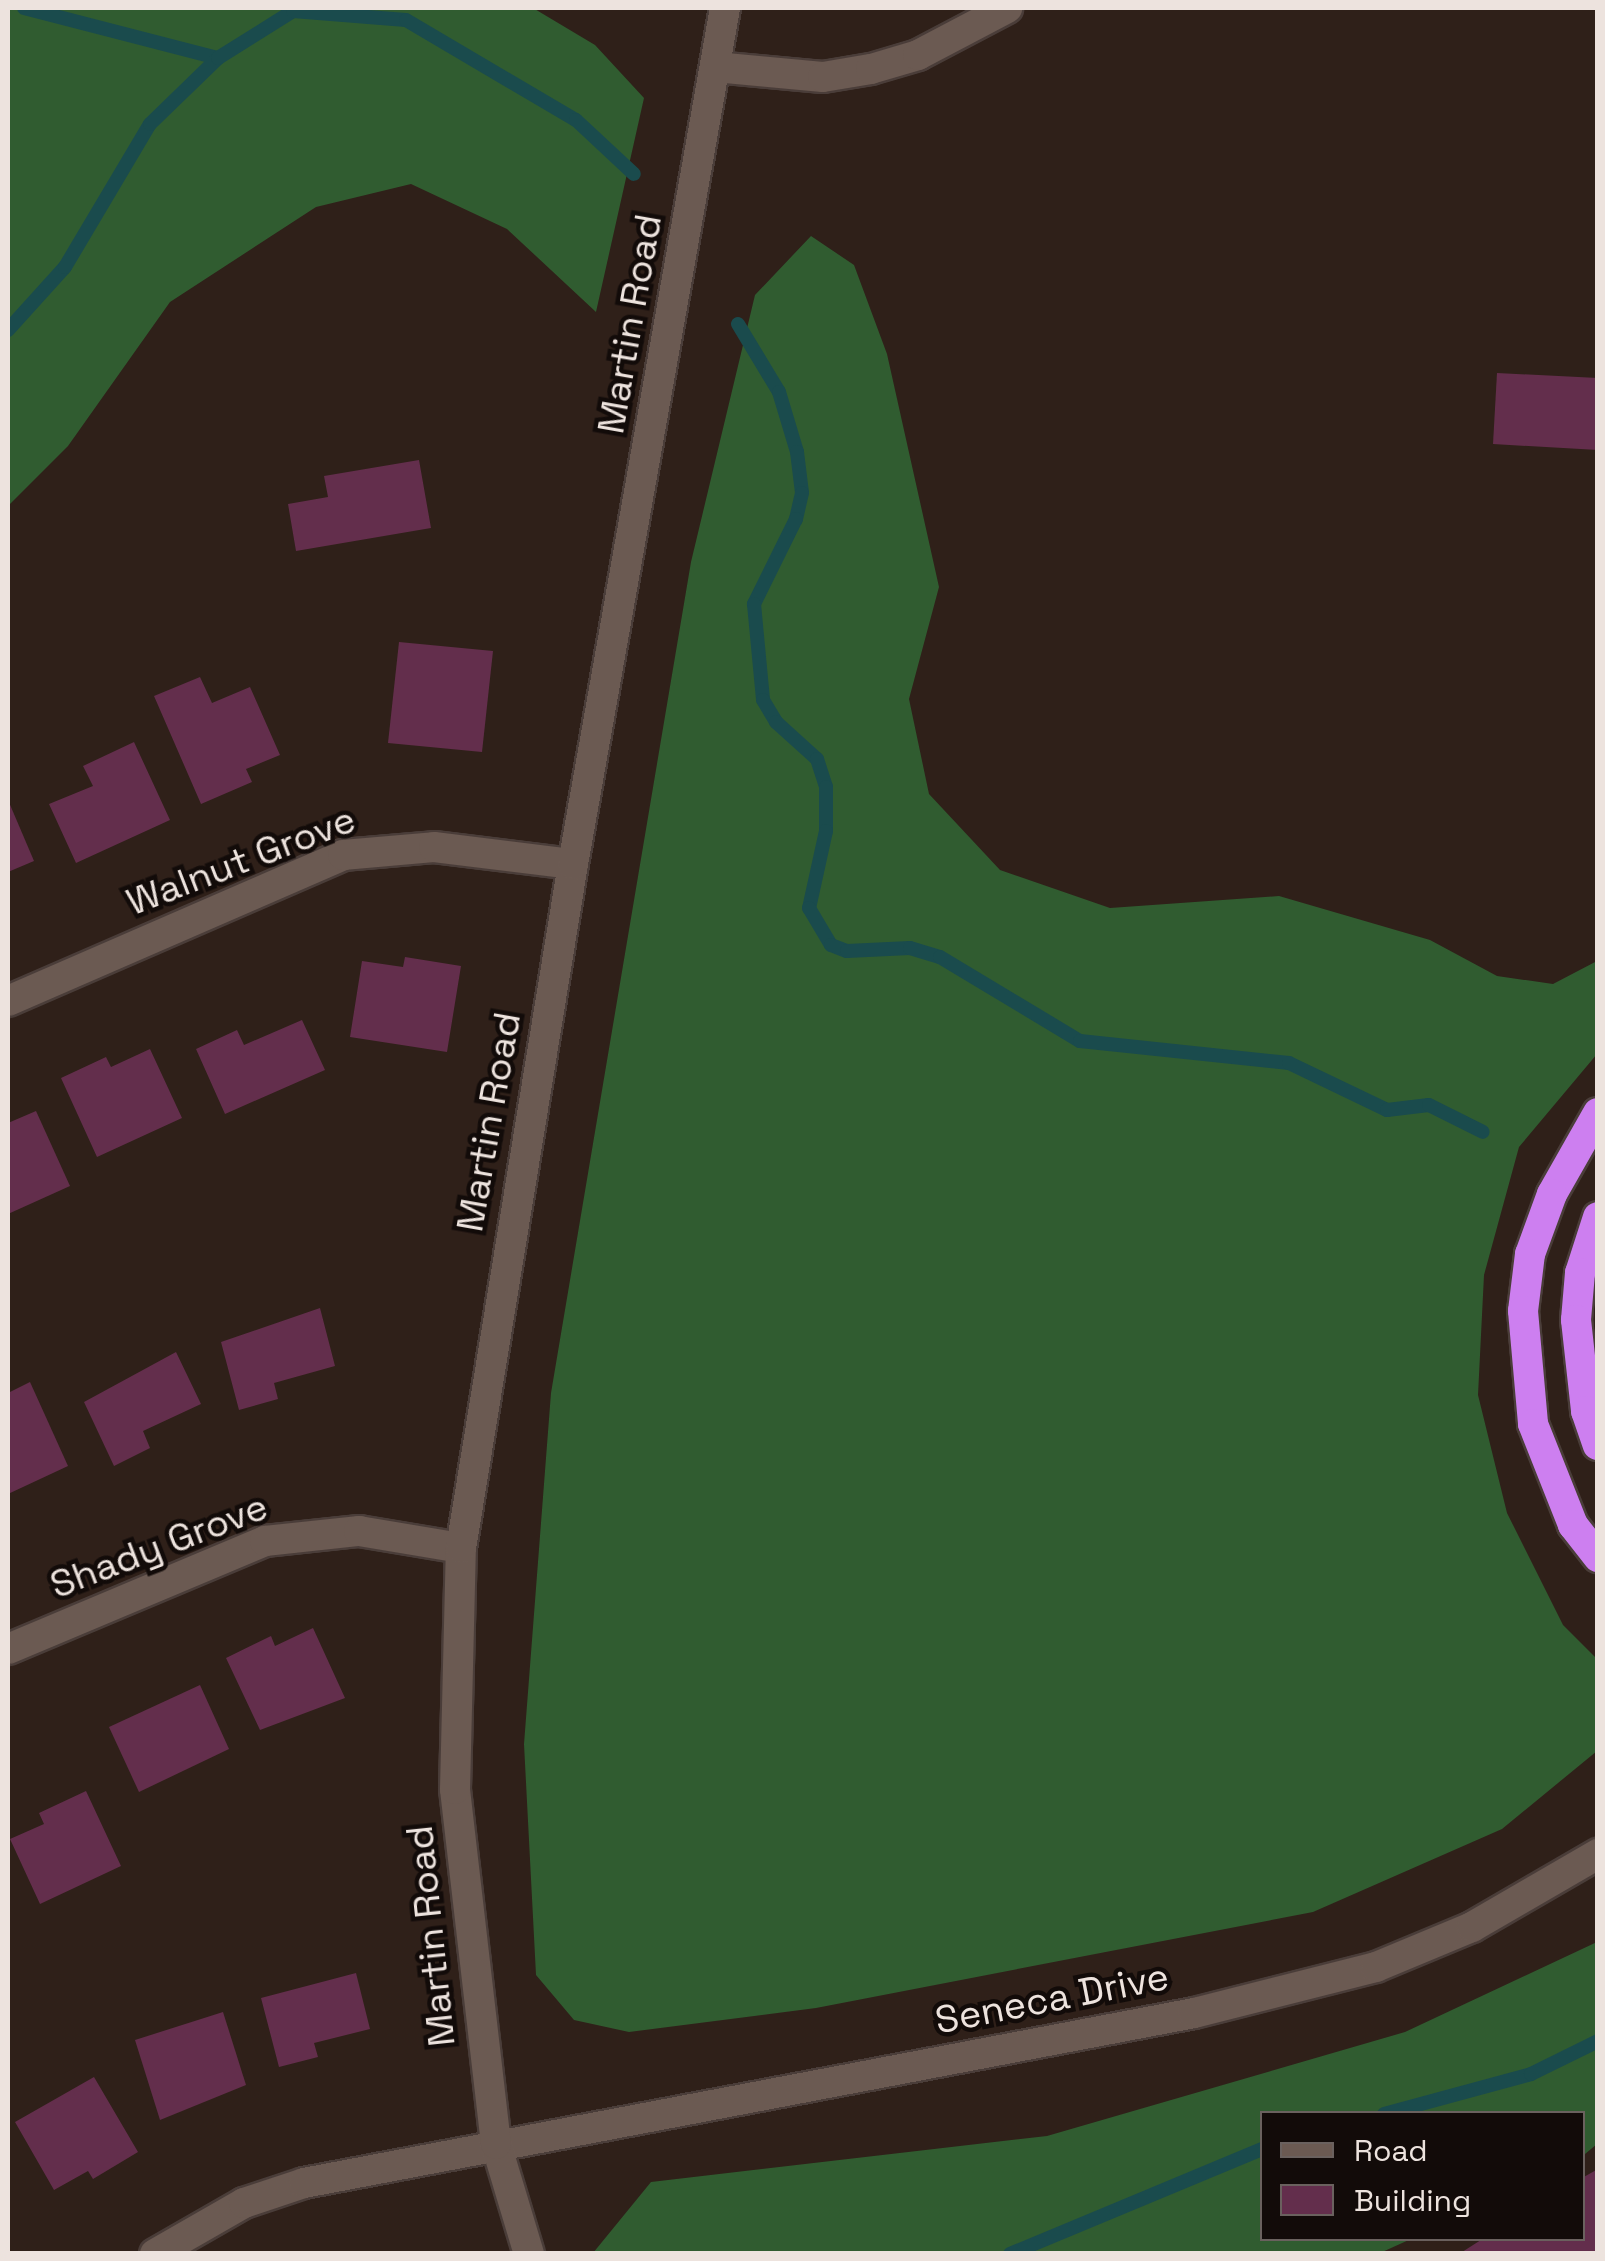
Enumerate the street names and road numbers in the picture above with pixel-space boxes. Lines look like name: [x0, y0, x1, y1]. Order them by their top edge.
street label: Martin Road: [588, 211, 672, 437]
street label: Walnut Grove: [120, 797, 362, 925]
street label: Martin Road: [447, 1009, 531, 1235]
street label: Shady Grove: [44, 1484, 274, 1608]
street label: Martin Road: [397, 1823, 465, 2049]
street label: Seneca Drive: [931, 1954, 1173, 2044]

